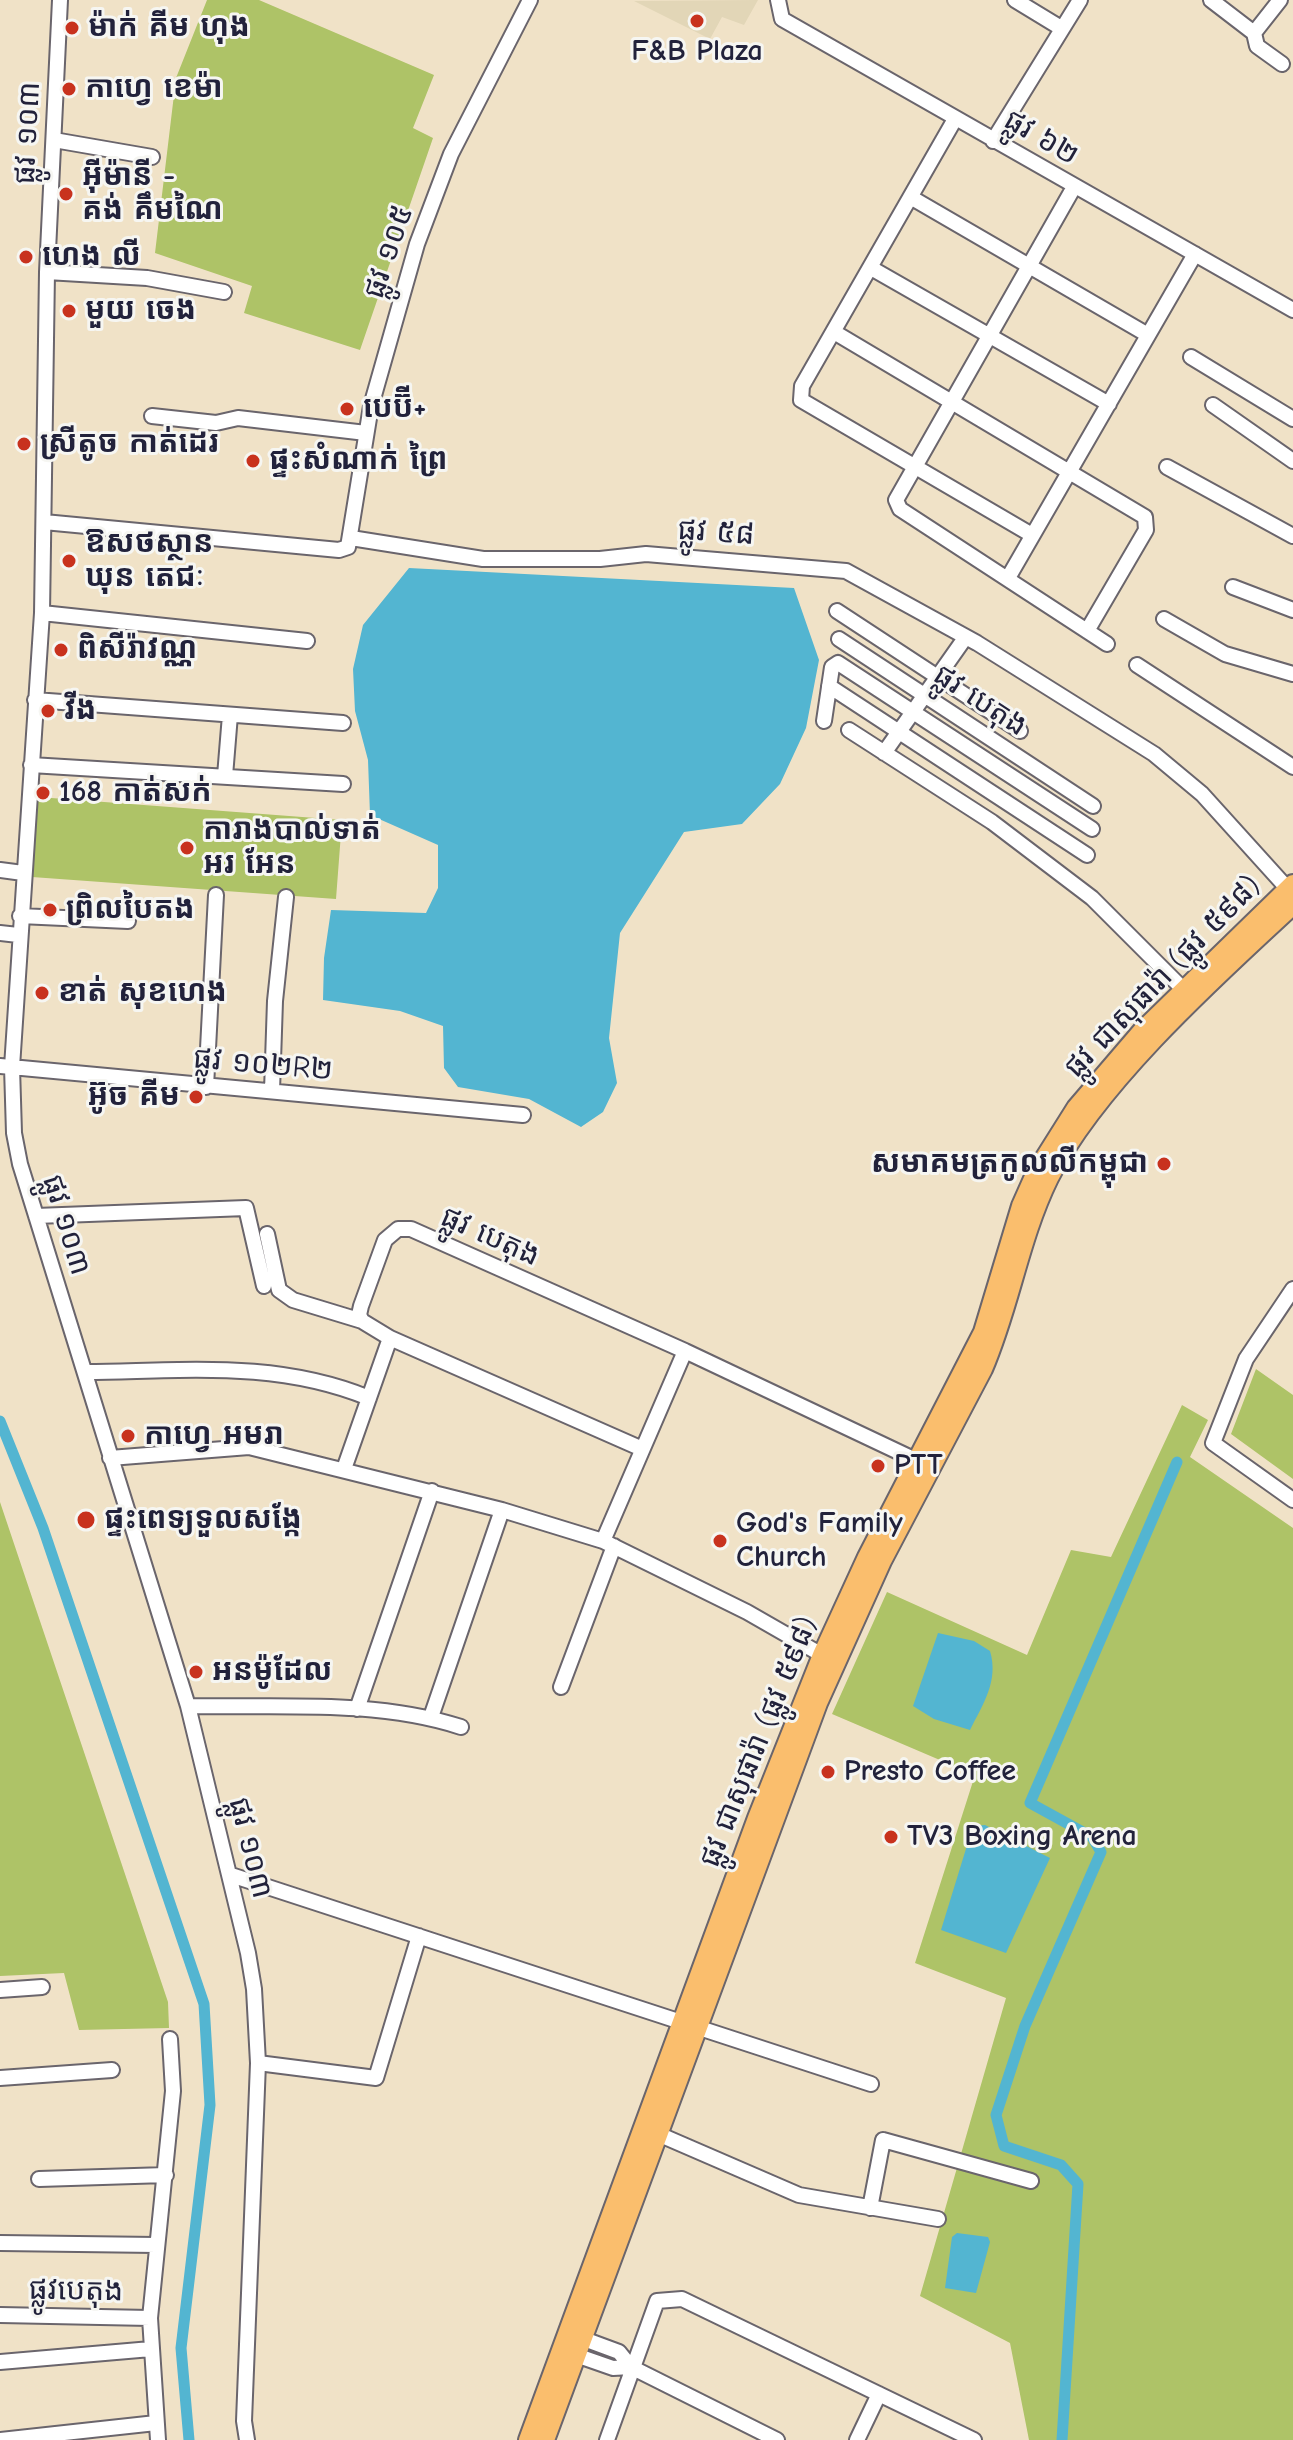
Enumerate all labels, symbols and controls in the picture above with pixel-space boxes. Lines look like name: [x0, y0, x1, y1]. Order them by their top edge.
place label: ម៉ាក់ គីម ហុង: [88, 10, 250, 46]
marker: F&B Plaza: [688, 12, 706, 30]
marker: ម៉ាក់ គីម ហុង: [63, 19, 81, 37]
place label: F&B Plaza: [631, 34, 763, 70]
place label: កាហ្វេ ខេម៉ា: [85, 71, 223, 107]
marker: កាហ្វេ ខេម៉ា: [60, 80, 78, 98]
street label: ផ្លូវ ១០៣: [7, 81, 49, 185]
street label: ផ្លូវ ៦២: [997, 102, 1085, 174]
place label: អ៊ីម៉ានី - គង់ គឹមណៃ: [82, 159, 223, 230]
marker: អ៊ីម៉ានី - គង់ គឹមណៃ: [57, 185, 75, 203]
street label: ផ្លូវ ១០៥: [356, 201, 422, 303]
place label: ហេង លី: [42, 239, 141, 275]
marker: ហេង លី: [17, 248, 35, 266]
place label: មួយ ចេង: [85, 293, 196, 329]
marker: មួយ ចេង: [60, 302, 78, 320]
place label: បេប៊ី+: [363, 391, 427, 427]
marker: បេប៊ី+: [338, 400, 356, 418]
place label: ស្រីតូច កាត់ដេរ: [40, 426, 219, 462]
marker: ស្រីតូច កាត់ដេរ: [15, 435, 33, 453]
place label: ផ្ទះសំណាក់ ព្រៃ: [269, 443, 447, 479]
marker: ផ្ទះសំណាក់ ព្រៃ: [244, 452, 262, 470]
street label: ផ្លូវ ៥៨: [676, 512, 756, 554]
place label: ឱសថស្ថាន ឃុន តេជៈ: [85, 526, 213, 596]
marker: ឱសថស្ថាន ឃុន តេជៈ: [60, 552, 78, 570]
place label: ពិសីរ៉ាវណ្ណ: [77, 632, 197, 668]
marker: ពិសីរ៉ាវណ្ណ: [52, 641, 70, 659]
street label: ផ្លូវ បេតុង: [926, 657, 1034, 745]
place label: វីង: [64, 693, 96, 729]
marker: វីង: [39, 702, 57, 720]
place label: 168 កាត់សក់: [59, 775, 212, 811]
marker: 168 កាត់សក់: [34, 784, 52, 802]
place label: ការាងបាល់ទាត់ អរ អែន: [203, 813, 381, 884]
marker: ការាងបាល់ទាត់ អរ អែន: [178, 839, 196, 857]
street label: ផ្លូវ ជាសុផារ៉ា (ផ្លូវ ៥៩៨): [1057, 868, 1269, 1086]
place label: ព្រិលបៃតង: [66, 892, 195, 928]
marker: ព្រិលបៃតង: [41, 901, 59, 919]
place label: ខាត់ សុខហេង: [58, 975, 227, 1011]
marker: ខាត់ សុខហេង: [33, 984, 51, 1002]
street label: ផ្លូវ ១០២R២: [192, 1041, 334, 1089]
place label: អ៊ូច គីម: [87, 1079, 180, 1115]
marker: អ៊ូច គីម: [187, 1088, 205, 1106]
place label: សមាគមត្រកូលលីកម្ពុជា: [871, 1146, 1148, 1182]
marker: សមាគមត្រកូលលីកម្ពុជា: [1155, 1155, 1173, 1173]
street label: ផ្លូវ ១០៣: [34, 1171, 98, 1279]
street label: ផ្លូវ បេតុង: [435, 1199, 545, 1275]
place label: កាហ្វេ អមរា: [144, 1418, 284, 1454]
marker: កាហ្វេ អមរា: [119, 1427, 137, 1445]
place label: PTT: [894, 1448, 943, 1484]
marker: PTT: [869, 1457, 887, 1475]
place label: ផ្ទះពេទ្យទួលសង្កែ: [104, 1502, 302, 1538]
place label: God's Family Church: [736, 1506, 903, 1576]
marker: ផ្ទះពេទ្យទួលសង្កែ: [75, 1509, 97, 1531]
marker: God's Family Church: [711, 1532, 729, 1550]
street label: ផ្លូវ ជាសុផារ៉ា (ផ្លូវ ៥៩៨): [692, 1611, 826, 1873]
place label: អនម៉ូដែល: [212, 1654, 332, 1690]
marker: អនម៉ូដែល: [187, 1663, 205, 1681]
place label: Presto Coffee: [844, 1754, 1016, 1790]
marker: Presto Coffee: [819, 1763, 837, 1781]
street label: ផ្លូវ ១០៣: [220, 1794, 280, 1902]
place label: TV3 Boxing Arena: [907, 1819, 1137, 1855]
marker: TV3 Boxing Arena: [882, 1828, 900, 1846]
street label: ផ្លូវបេតុង: [28, 2272, 124, 2310]

